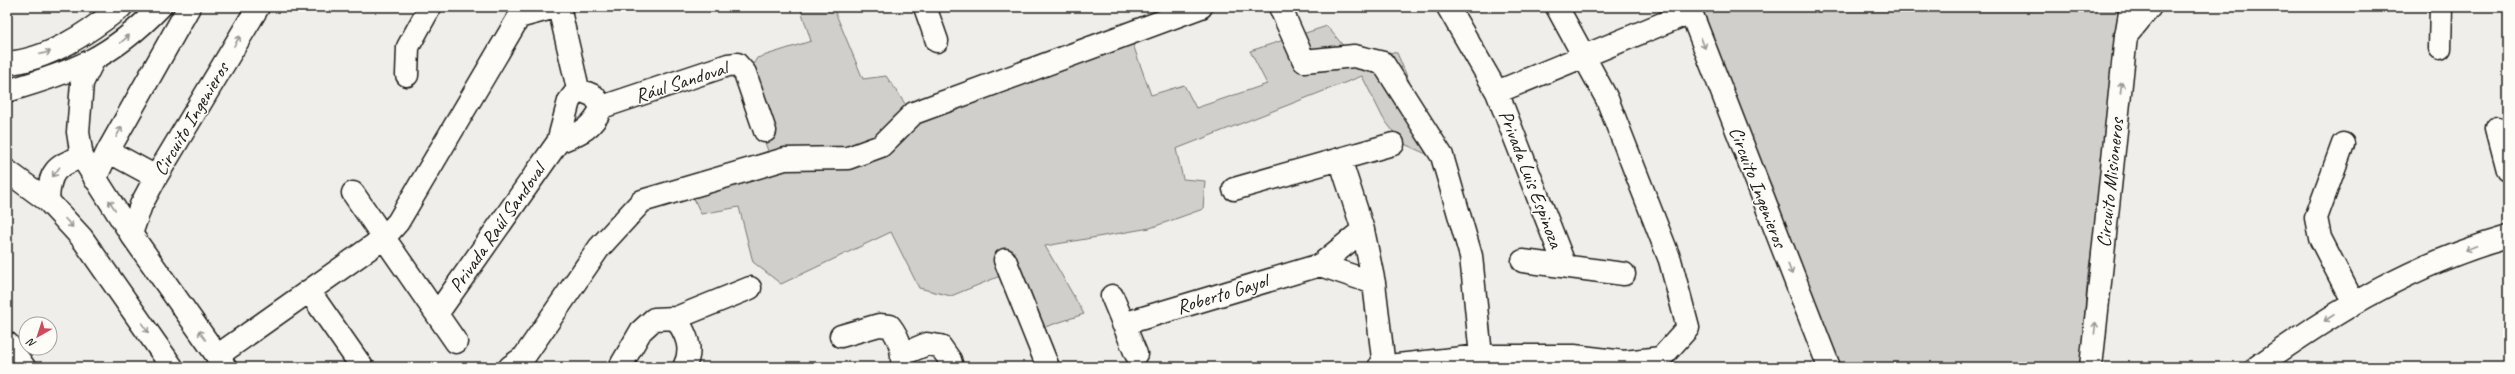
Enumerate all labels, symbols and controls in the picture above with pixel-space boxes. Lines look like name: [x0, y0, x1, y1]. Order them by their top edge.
one-way arrow: [119, 34, 130, 43]
one-way arrow: [234, 35, 242, 47]
one-way arrow: [1699, 37, 1707, 49]
one-way arrow: [38, 49, 51, 56]
street label: Rául Sandoval: [632, 54, 734, 109]
street label: Circuito Ingenieros: [147, 56, 236, 180]
one-way arrow: [2117, 82, 2124, 95]
street label: Privada Luis Espinoza: [1493, 107, 1569, 253]
street label: Circuito Misioneros: [2091, 115, 2129, 249]
street label: Circuito Ingenieros: [1723, 123, 1793, 253]
one-way arrow: [115, 126, 123, 138]
street label: Privada Raúl Sandoval: [443, 156, 553, 297]
one-way arrow: [52, 166, 60, 177]
one-way arrow: [108, 200, 116, 211]
one-way arrow: [64, 218, 73, 228]
one-way arrow: [2465, 244, 2477, 252]
one-way arrow: [1787, 263, 1795, 275]
street label: Roberto Gayol: [1173, 267, 1274, 320]
one-way arrow: [2323, 314, 2335, 322]
north arrow: [18, 316, 58, 356]
one-way arrow: [141, 322, 149, 333]
one-way arrow: [2091, 322, 2099, 335]
one-way arrow: [198, 330, 206, 341]
text: N: [23, 335, 39, 351]

